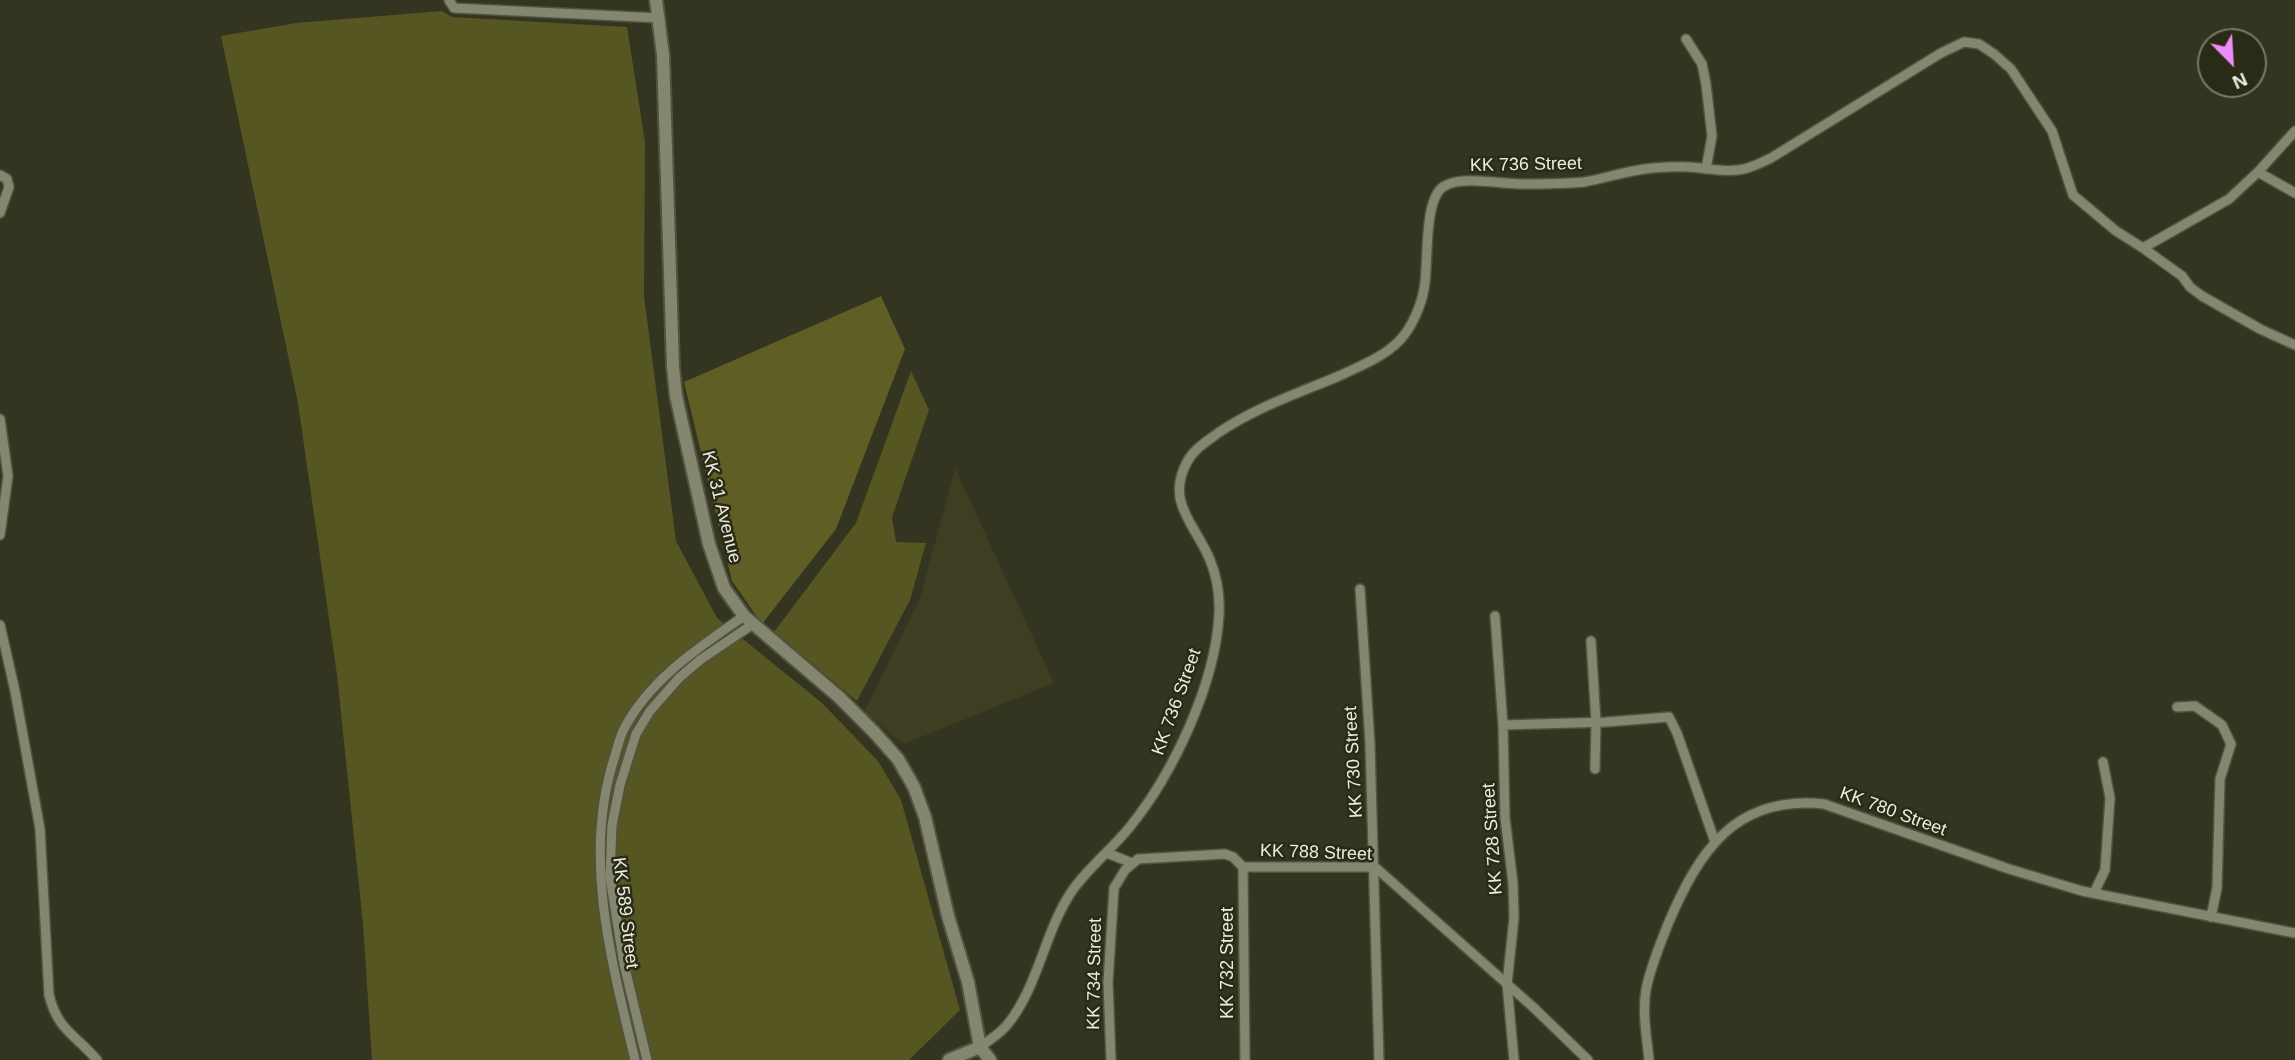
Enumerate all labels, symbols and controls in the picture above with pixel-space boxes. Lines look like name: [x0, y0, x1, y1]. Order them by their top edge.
north arrow: [2197, 28, 2267, 98]
text: N: [2229, 68, 2250, 93]
street label: KK 736 Street: [1470, 153, 1582, 177]
street label: KK 31 Avenue: [697, 449, 745, 565]
street label: KK 736 Street: [1148, 646, 1206, 758]
street label: KK 730 Street: [1340, 705, 1368, 819]
street label: KK 728 Street: [1478, 782, 1508, 896]
street label: KK 780 Street: [1837, 783, 1949, 841]
street label: KK 788 Street: [1260, 840, 1372, 866]
street label: KK 589 Street: [607, 856, 643, 970]
street label: KK 732 Street: [1217, 907, 1239, 1019]
street label: KK 734 Street: [1083, 918, 1107, 1030]

